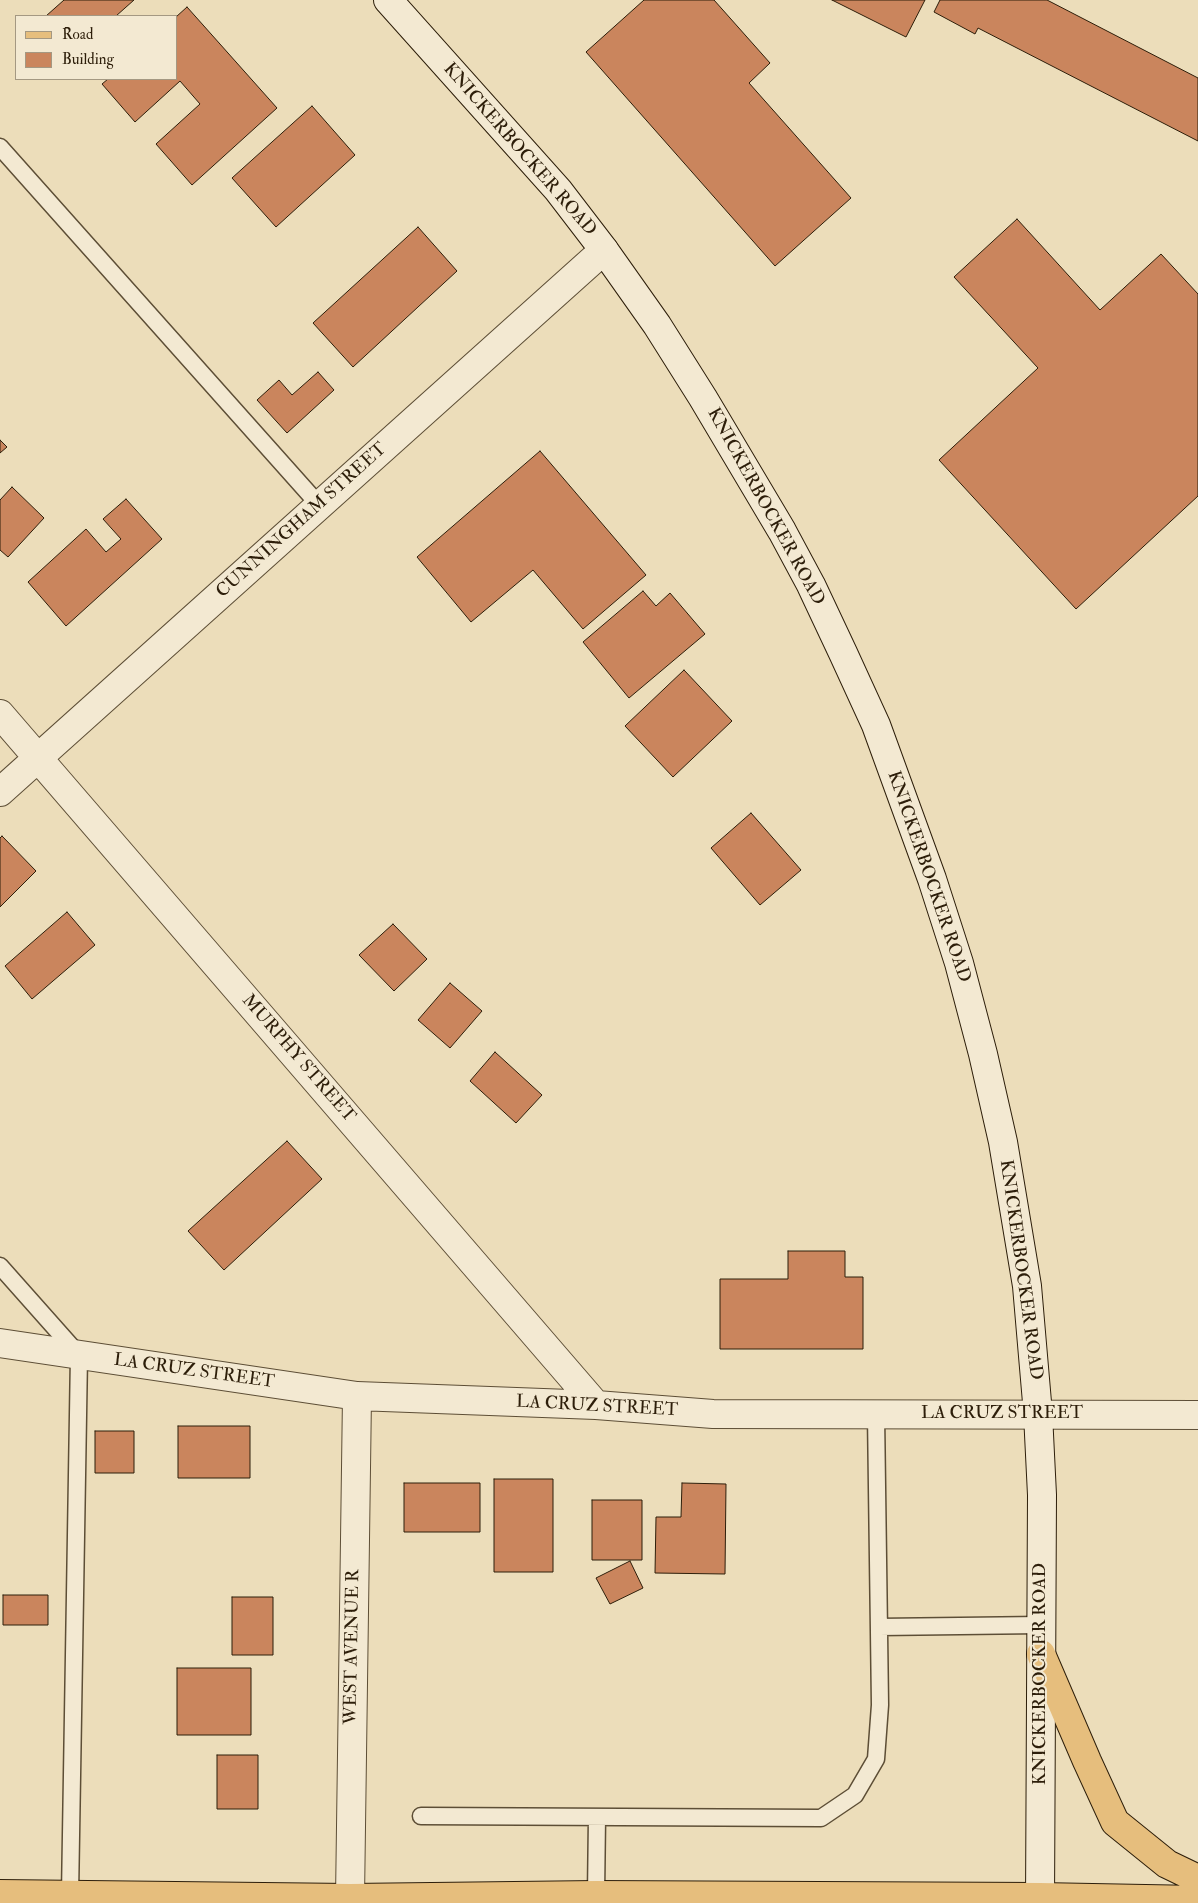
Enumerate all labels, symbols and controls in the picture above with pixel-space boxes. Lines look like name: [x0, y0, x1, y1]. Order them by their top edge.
legend: [15, 15, 178, 80]
text: Road: [62, 25, 93, 44]
text: Building: [62, 50, 114, 69]
street label: KNICKERBOCKER ROAD: [438, 59, 600, 241]
street label: KNICKERBOCKER ROAD: [702, 405, 828, 609]
street label: CUNNINGHAM STREET: [212, 439, 392, 603]
street label: KNICKERBOCKER ROAD: [882, 768, 974, 986]
street label: MURPHY STREET: [237, 991, 359, 1127]
street label: KNICKERBOCKER ROAD: [994, 1158, 1046, 1382]
street label: LA CRUZ STREET: [112, 1350, 276, 1394]
street label: LA CRUZ STREET: [515, 1392, 679, 1422]
street label: LA CRUZ STREET: [921, 1403, 1083, 1425]
street label: KNICKERBOCKER ROAD: [1030, 1563, 1052, 1785]
street label: WEST AVENUE R: [341, 1569, 365, 1725]

